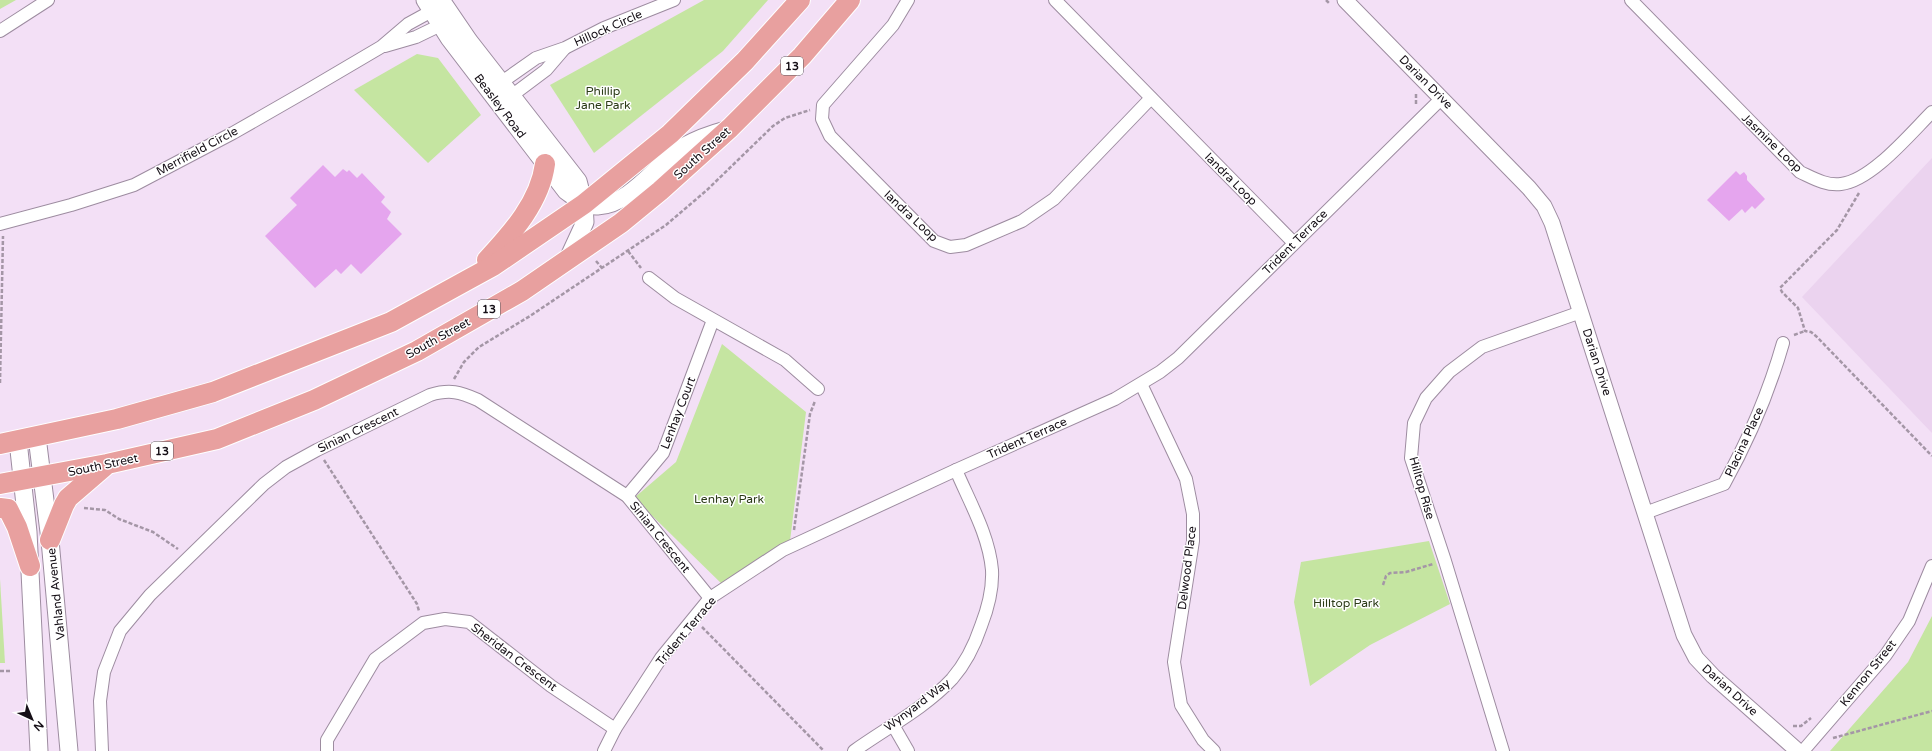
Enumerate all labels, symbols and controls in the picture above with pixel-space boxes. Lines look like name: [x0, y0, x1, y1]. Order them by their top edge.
street label: Hillock Circle: [572, 7, 644, 49]
street label: Darian Drive: [1396, 52, 1456, 112]
road number: 13: [781, 57, 803, 75]
street label: Beasley Road: [471, 71, 529, 141]
park label: Phillip Jane Park: [575, 84, 631, 112]
street label: Jasmine Loop: [1739, 111, 1805, 175]
street label: Merrifield Circle: [154, 123, 240, 178]
street label: South Street: [671, 124, 733, 182]
street label: Iandra Loop: [1202, 150, 1260, 208]
street label: Iandra Loop: [881, 187, 941, 245]
street label: Trident Terrace: [1260, 207, 1330, 277]
road number: 13: [478, 300, 500, 318]
street label: South Street: [403, 314, 473, 361]
street label: Darian Drive: [1580, 327, 1615, 398]
street label: Lenhay Court: [658, 374, 698, 451]
street label: Sinian Crescent: [315, 404, 401, 456]
street label: Placina Place: [1722, 405, 1766, 479]
street label: Trident Terrace: [985, 414, 1069, 462]
road number: 13: [151, 442, 173, 460]
street label: South Street: [67, 451, 140, 479]
street label: Hilltop Rise: [1406, 455, 1438, 521]
park label: Lenhay Park: [694, 492, 765, 506]
street label: Sinian Crescent: [627, 498, 693, 576]
street label: Delwood Place: [1175, 525, 1199, 611]
street label: Vahland Avenue: [44, 547, 68, 641]
street label: Trident Terrace: [653, 593, 719, 668]
park label: Hilltop Park: [1313, 596, 1379, 610]
street label: Sheridan Crescent: [468, 620, 560, 694]
street label: Kennon Street: [1837, 637, 1899, 709]
street label: Darian Drive: [1699, 661, 1761, 719]
street label: Wynyard Way: [881, 675, 953, 734]
north arrow: [12, 699, 52, 739]
text: N: [31, 718, 46, 734]

